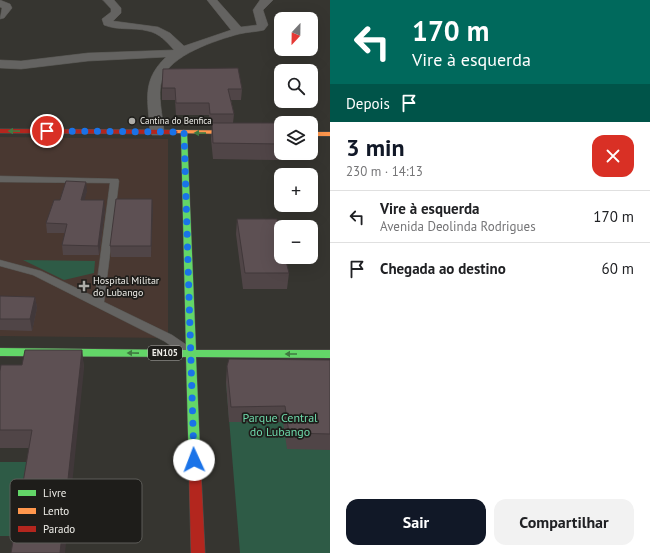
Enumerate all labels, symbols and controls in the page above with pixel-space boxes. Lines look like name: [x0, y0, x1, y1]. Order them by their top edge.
north arrow: [274, 12, 318, 56]
map controls: [274, 12, 318, 264]
text: 170 m: [412, 12, 489, 49]
icon: left: [346, 16, 398, 68]
text: Vire à esquerda: [412, 48, 531, 71]
button: search: [274, 64, 318, 108]
icon: arrive: [398, 92, 420, 114]
text: Depois: [346, 94, 390, 113]
pin: [30, 114, 64, 148]
place label: Cantina do Benfica: [140, 115, 212, 126]
marker: Cantina do Benfica: [127, 116, 137, 126]
button: layers: [274, 116, 318, 160]
icon: arrive: [36, 120, 58, 142]
one-way arrow: [7, 128, 20, 134]
one-way arrow: [194, 129, 206, 136]
text: 3 min: [346, 132, 405, 163]
button: close: [592, 135, 634, 177]
text: 230 m · 14:13: [346, 163, 423, 180]
button: +: [274, 168, 318, 212]
text: Vire à esquerda: [380, 199, 479, 218]
icon: left: [346, 206, 368, 228]
text: 170 m: [593, 207, 634, 226]
text: Avenida Deolinda Rodrigues: [380, 218, 536, 235]
button: −: [274, 220, 318, 264]
icon: arrive: [346, 258, 368, 280]
text: Chegada ao destino: [380, 259, 506, 278]
text: 60 m: [601, 259, 634, 278]
place label: Hospital Militar do Lubango: [93, 274, 160, 299]
marker: Hospital Militar do Lubango: [78, 280, 90, 292]
road number: EN105: [148, 346, 182, 360]
one-way arrow: [126, 350, 139, 356]
one-way arrow: [284, 351, 297, 357]
park label: Parque Central do Lubango: [242, 410, 318, 439]
position arrow: [173, 439, 215, 481]
legend: [10, 479, 142, 543]
text: Livre: [43, 486, 67, 500]
button: Sair: [346, 499, 486, 545]
button: Compartilhar: [494, 499, 634, 545]
text: Lento: [43, 504, 69, 518]
text: Parado: [43, 522, 75, 536]

